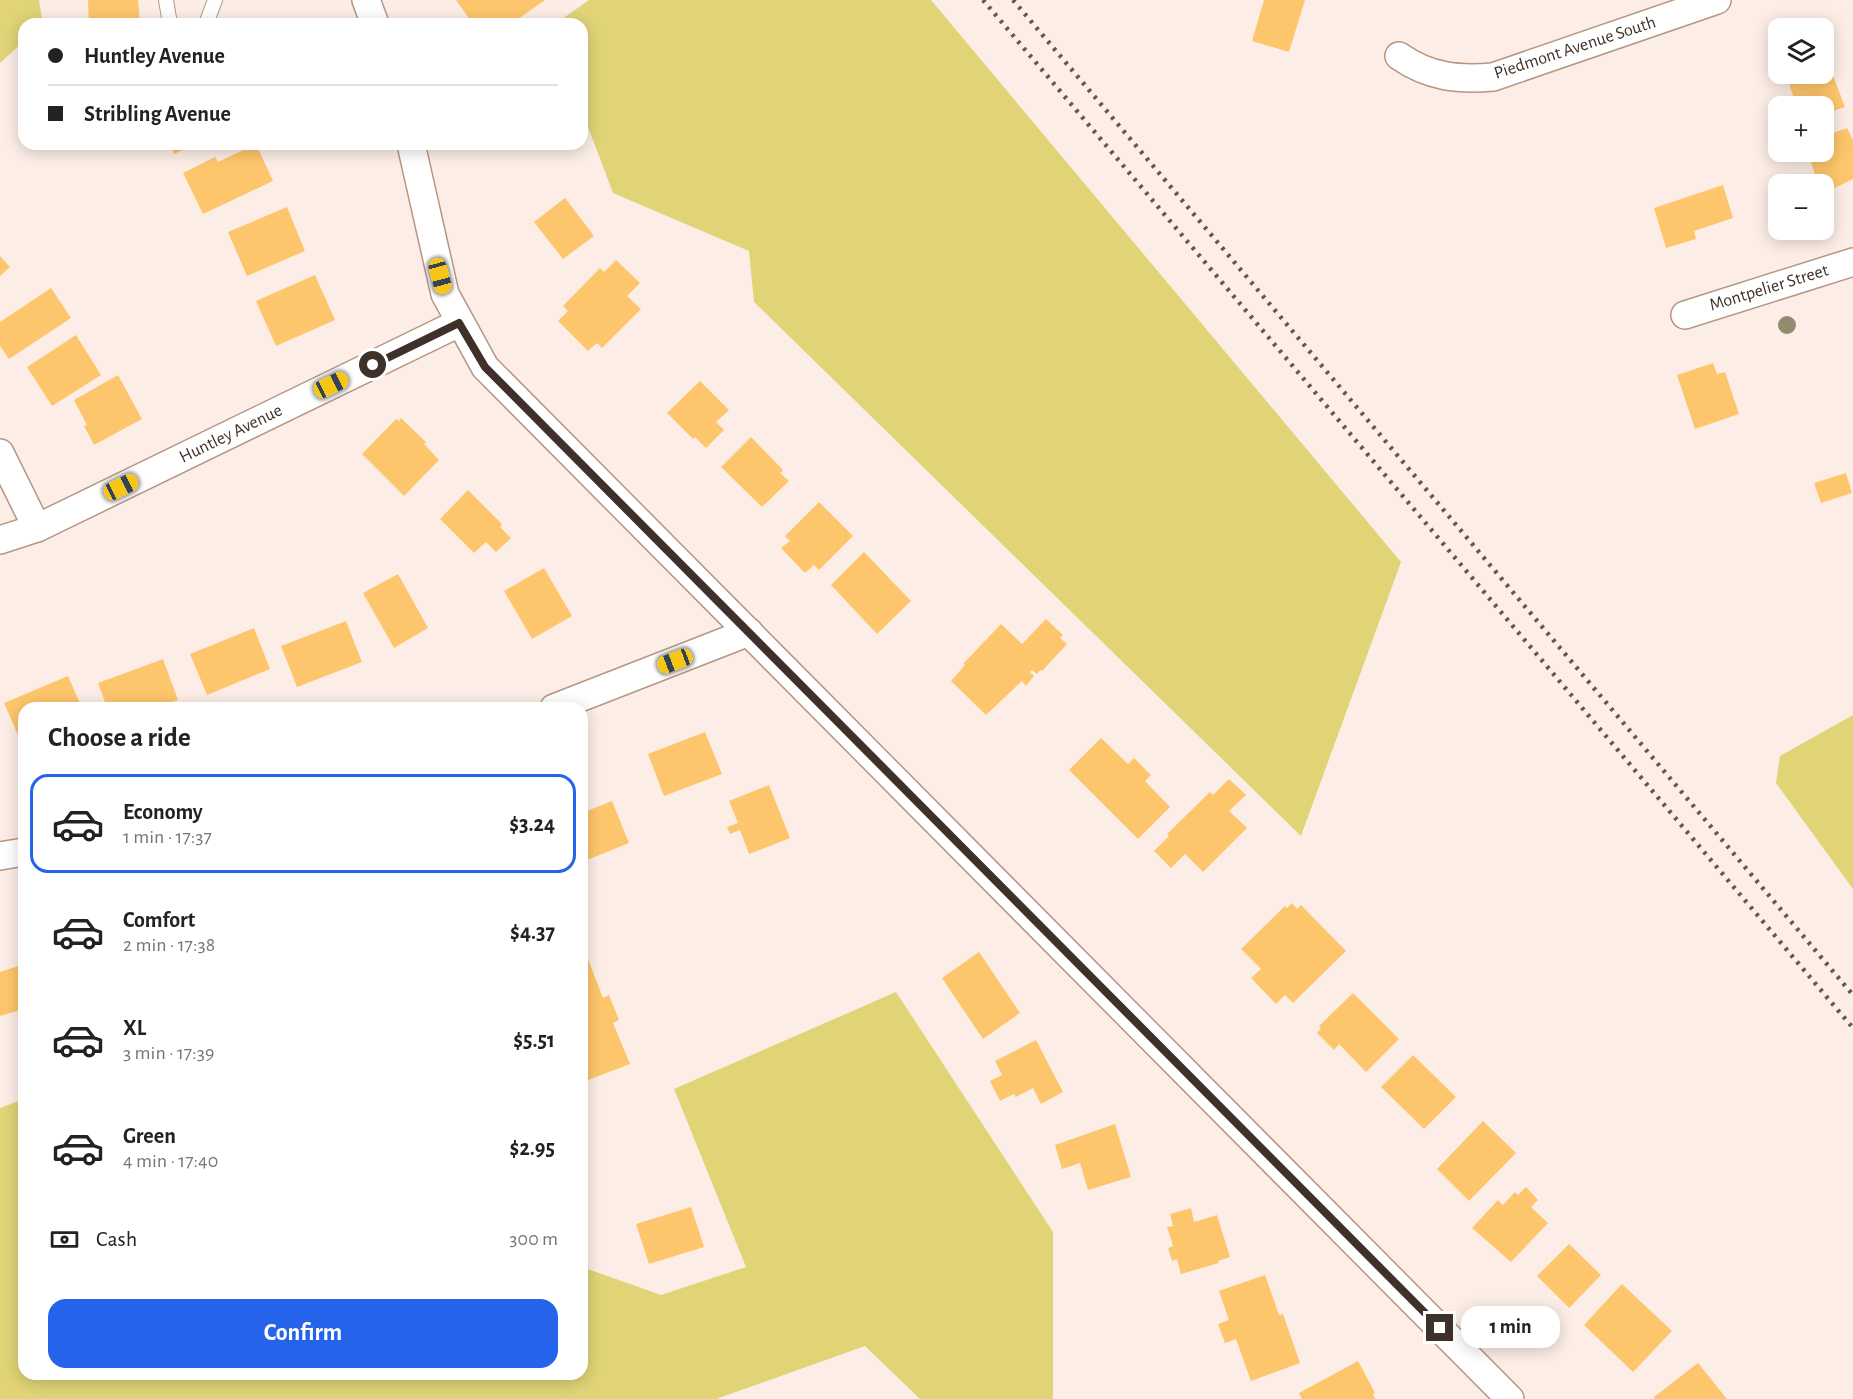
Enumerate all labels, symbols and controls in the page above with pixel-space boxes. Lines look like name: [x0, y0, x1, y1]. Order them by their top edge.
street label: Piedmont Avenue South: [1492, 13, 1658, 83]
map controls: [1768, 18, 1834, 240]
button: layers: [1768, 18, 1834, 84]
text: Huntley Avenue: [84, 45, 225, 67]
button: +: [1768, 96, 1834, 162]
text: Stribling Avenue: [84, 103, 231, 125]
button: −: [1768, 174, 1834, 240]
car: [427, 256, 453, 296]
street label: Montpelier Street: [1707, 261, 1831, 315]
route start: [359, 351, 386, 378]
car: [311, 369, 351, 401]
street label: Huntley Avenue: [177, 401, 285, 467]
car: [101, 471, 141, 503]
car: [655, 646, 695, 676]
text: Choose a ride: [48, 724, 191, 751]
icon: car: [51, 797, 105, 851]
text: Economy: [123, 801, 203, 823]
text: $3.24: [509, 813, 555, 835]
text: 1 min · 17:37: [123, 827, 212, 847]
icon: car: [51, 905, 105, 959]
text: Comfort: [123, 909, 195, 931]
text: $4.37: [510, 921, 555, 943]
text: 2 min · 17:38: [123, 935, 215, 955]
icon: car: [51, 1013, 105, 1067]
text: XL: [123, 1017, 146, 1039]
text: $5.51: [513, 1029, 555, 1051]
text: 3 min · 17:39: [123, 1043, 214, 1063]
icon: car: [51, 1121, 105, 1175]
text: Green: [123, 1125, 176, 1147]
text: $2.95: [510, 1137, 555, 1159]
text: 4 min · 17:40: [123, 1151, 218, 1171]
icon: cash: [48, 1223, 81, 1256]
text: Cash: [96, 1228, 137, 1250]
text: 300 m: [509, 1229, 558, 1249]
button: Confirm: [48, 1299, 558, 1368]
callout: 1 min: [1461, 1307, 1560, 1349]
route end: [1426, 1314, 1453, 1341]
text: 1 min: [1489, 1317, 1532, 1337]

